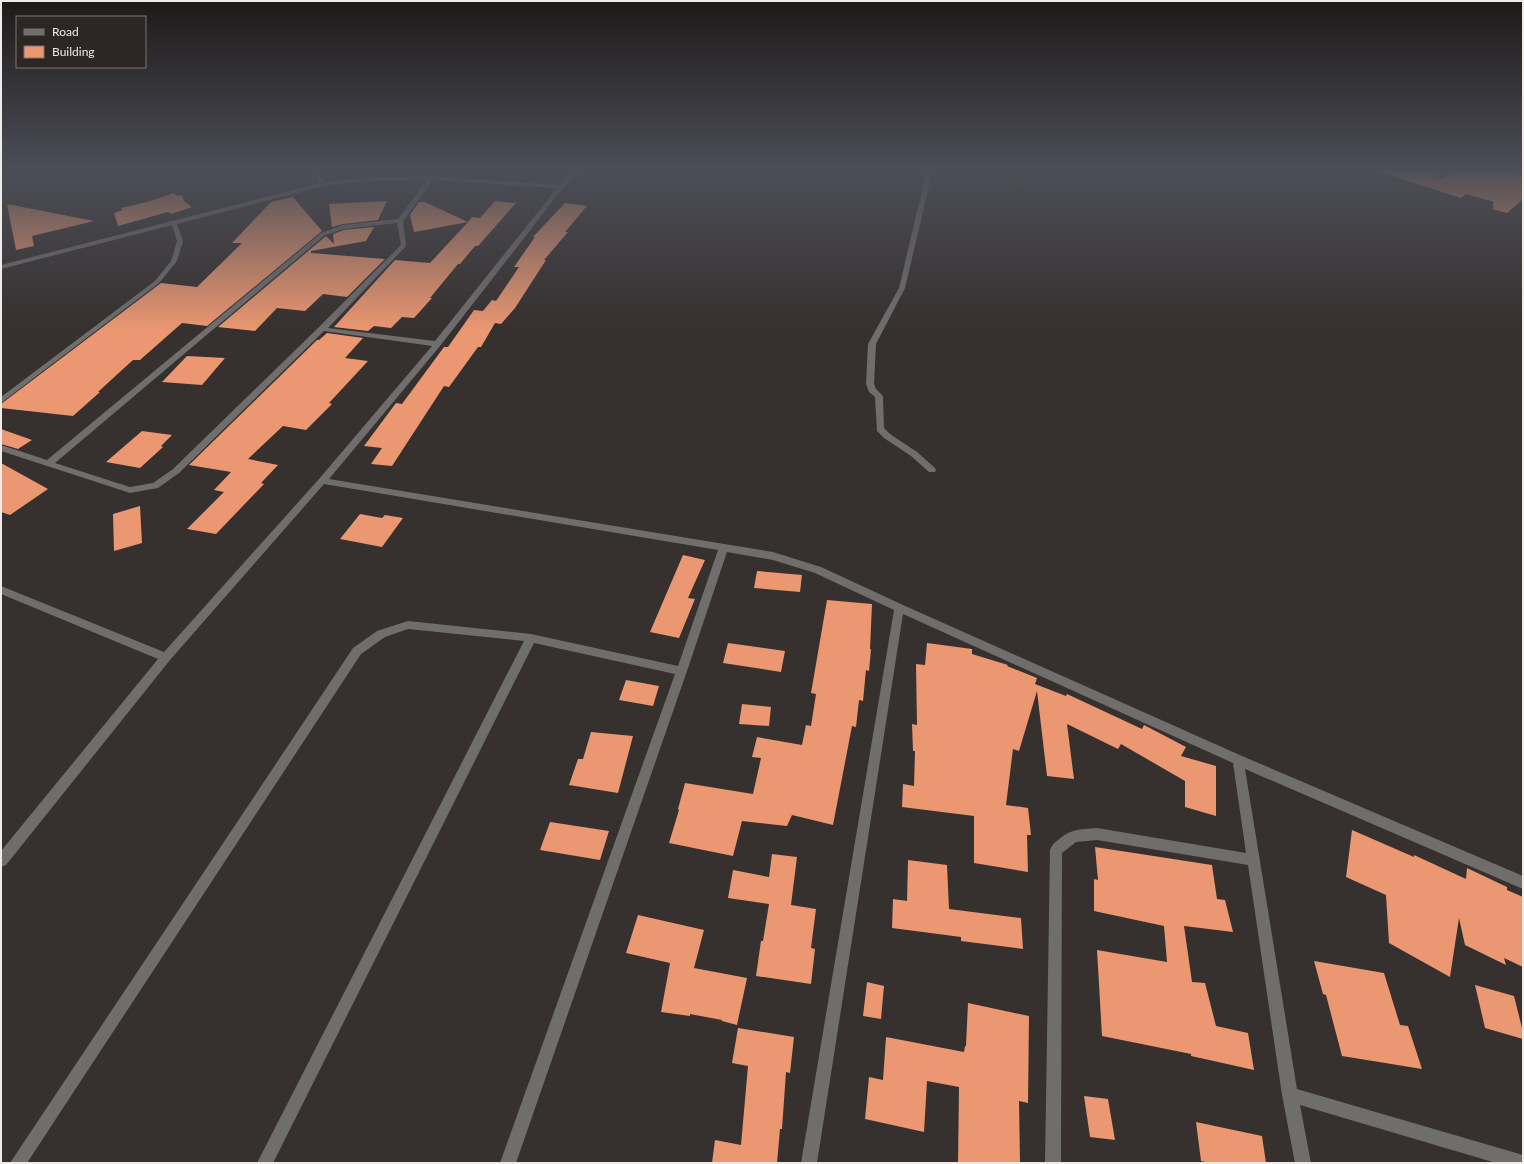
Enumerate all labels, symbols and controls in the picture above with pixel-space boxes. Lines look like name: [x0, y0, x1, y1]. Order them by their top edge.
legend: [16, 16, 146, 68]
text: Road: [52, 24, 79, 39]
text: Building: [52, 44, 95, 59]

